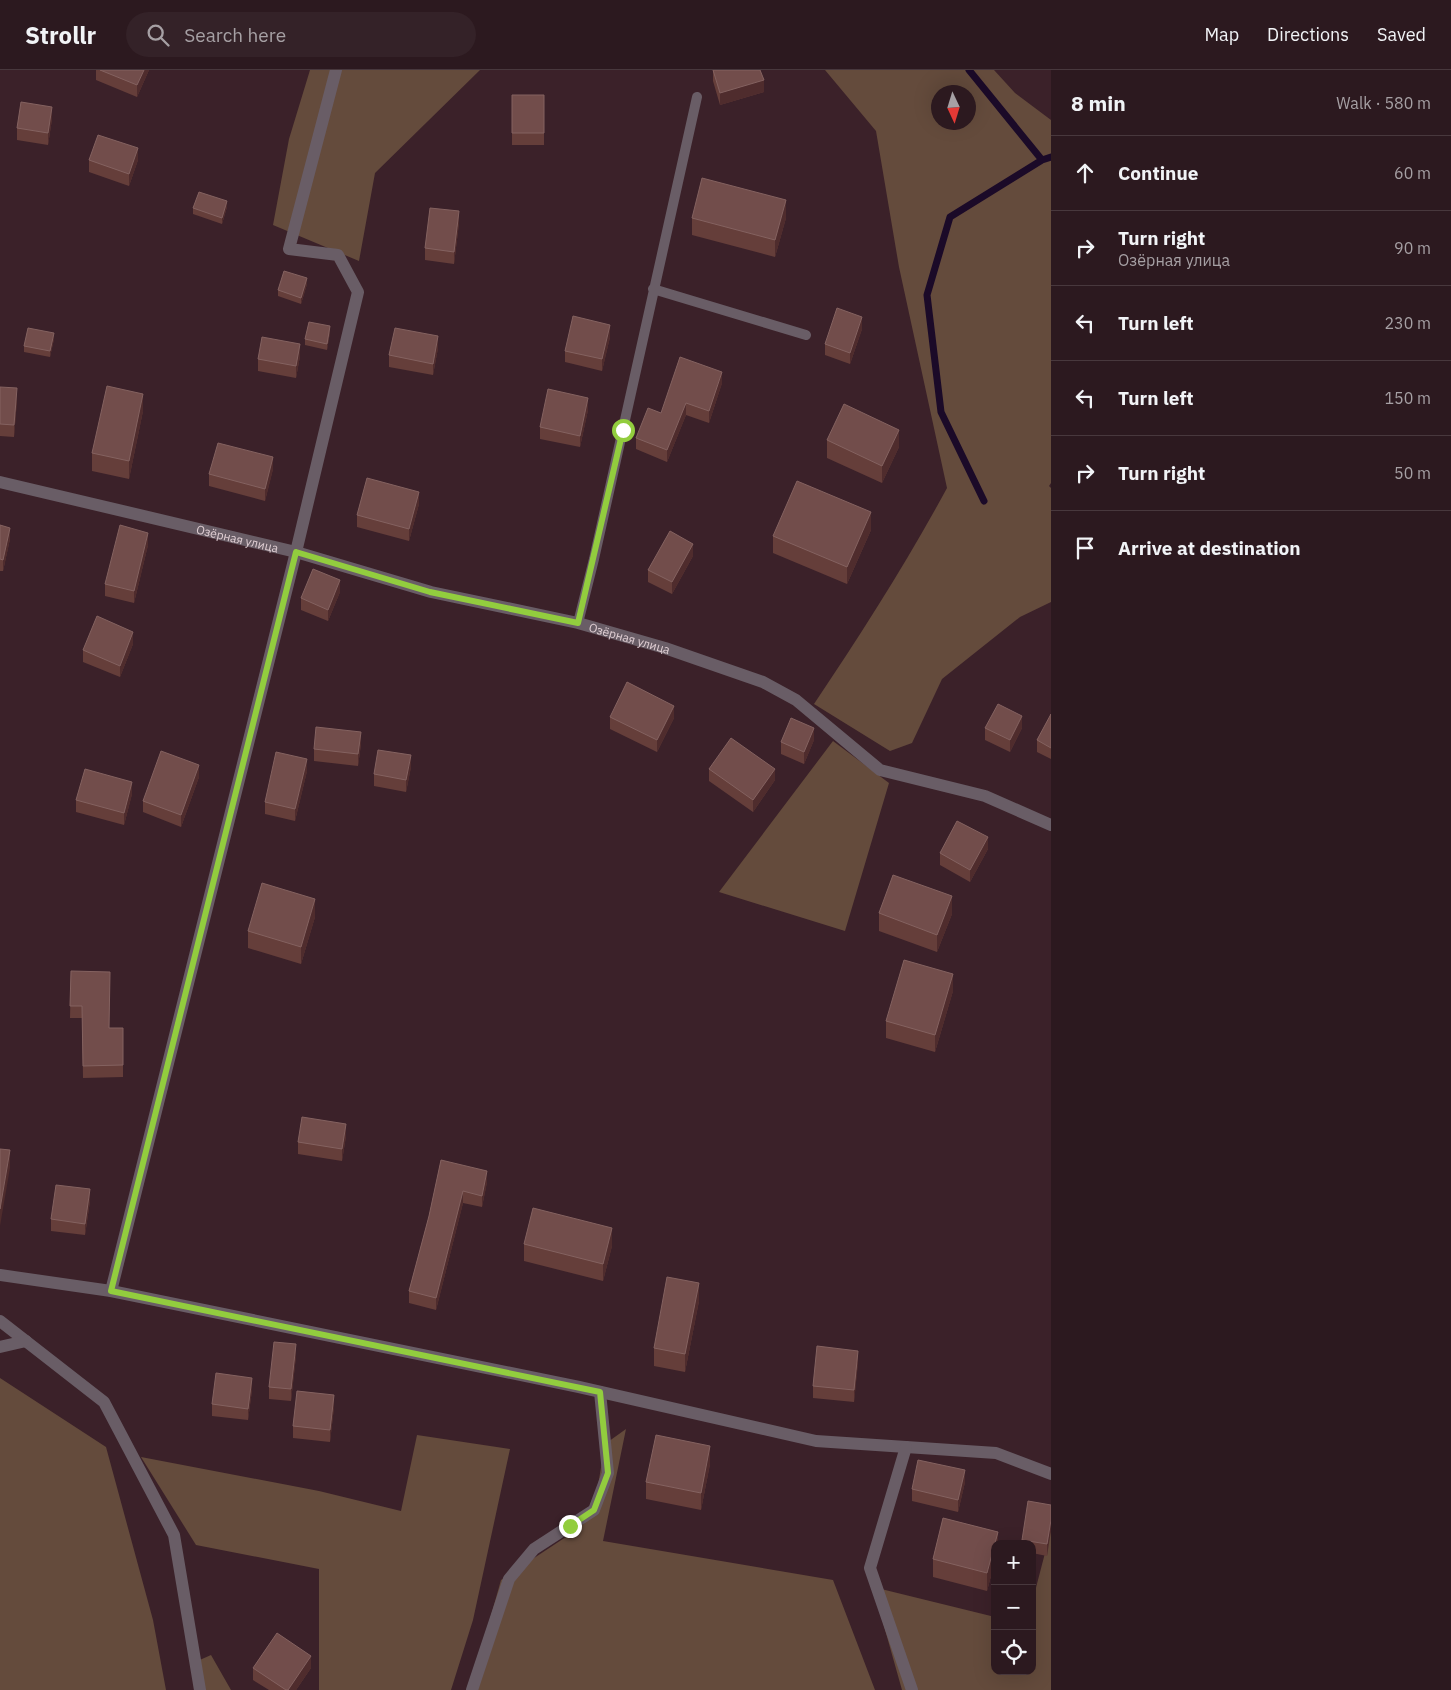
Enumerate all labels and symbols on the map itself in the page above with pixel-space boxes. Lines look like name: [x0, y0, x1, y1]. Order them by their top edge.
north arrow: [931, 85, 976, 130]
route start: [612, 419, 635, 442]
street label: Озёрная улица: [195, 521, 281, 555]
street label: Озёрная улица: [587, 619, 673, 657]
route end: [559, 1515, 582, 1538]

